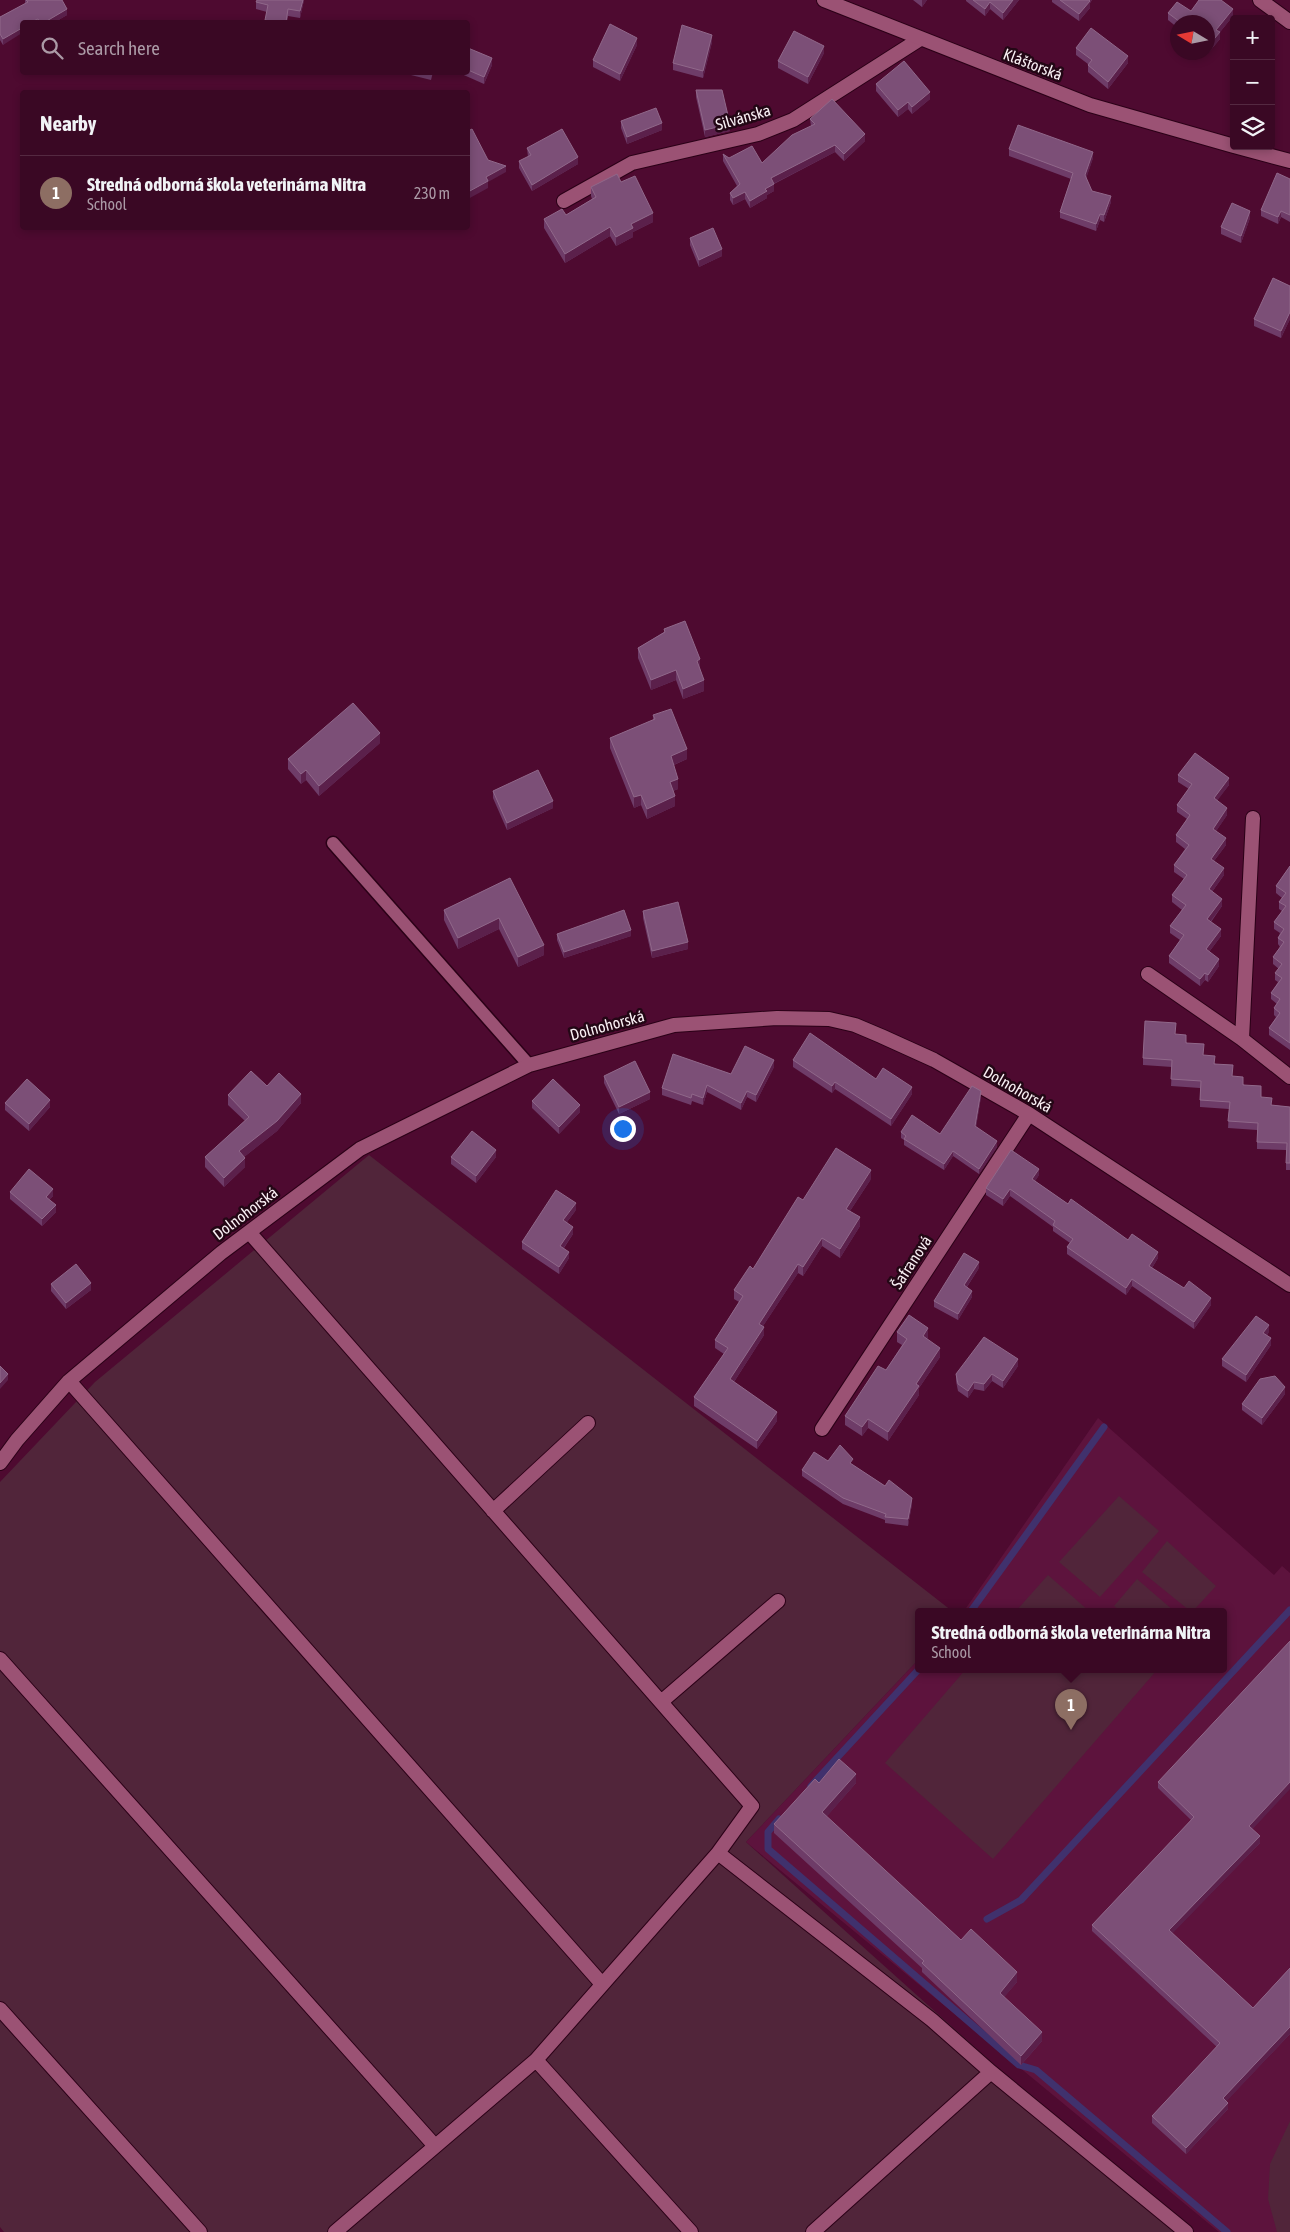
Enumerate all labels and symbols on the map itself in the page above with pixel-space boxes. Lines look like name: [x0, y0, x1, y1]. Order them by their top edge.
north arrow: [1170, 15, 1215, 60]
street label: Kláštorská: [1001, 44, 1065, 84]
street label: Silvánska: [713, 101, 773, 133]
street label: Dolnohorská: [568, 1006, 646, 1044]
street label: Dolnohorská: [981, 1062, 1055, 1116]
your location: [610, 1116, 636, 1142]
street label: Dolnohorská: [209, 1183, 281, 1243]
street label: Šafranová: [887, 1232, 935, 1292]
pin: 1: [1055, 1689, 1087, 1730]

